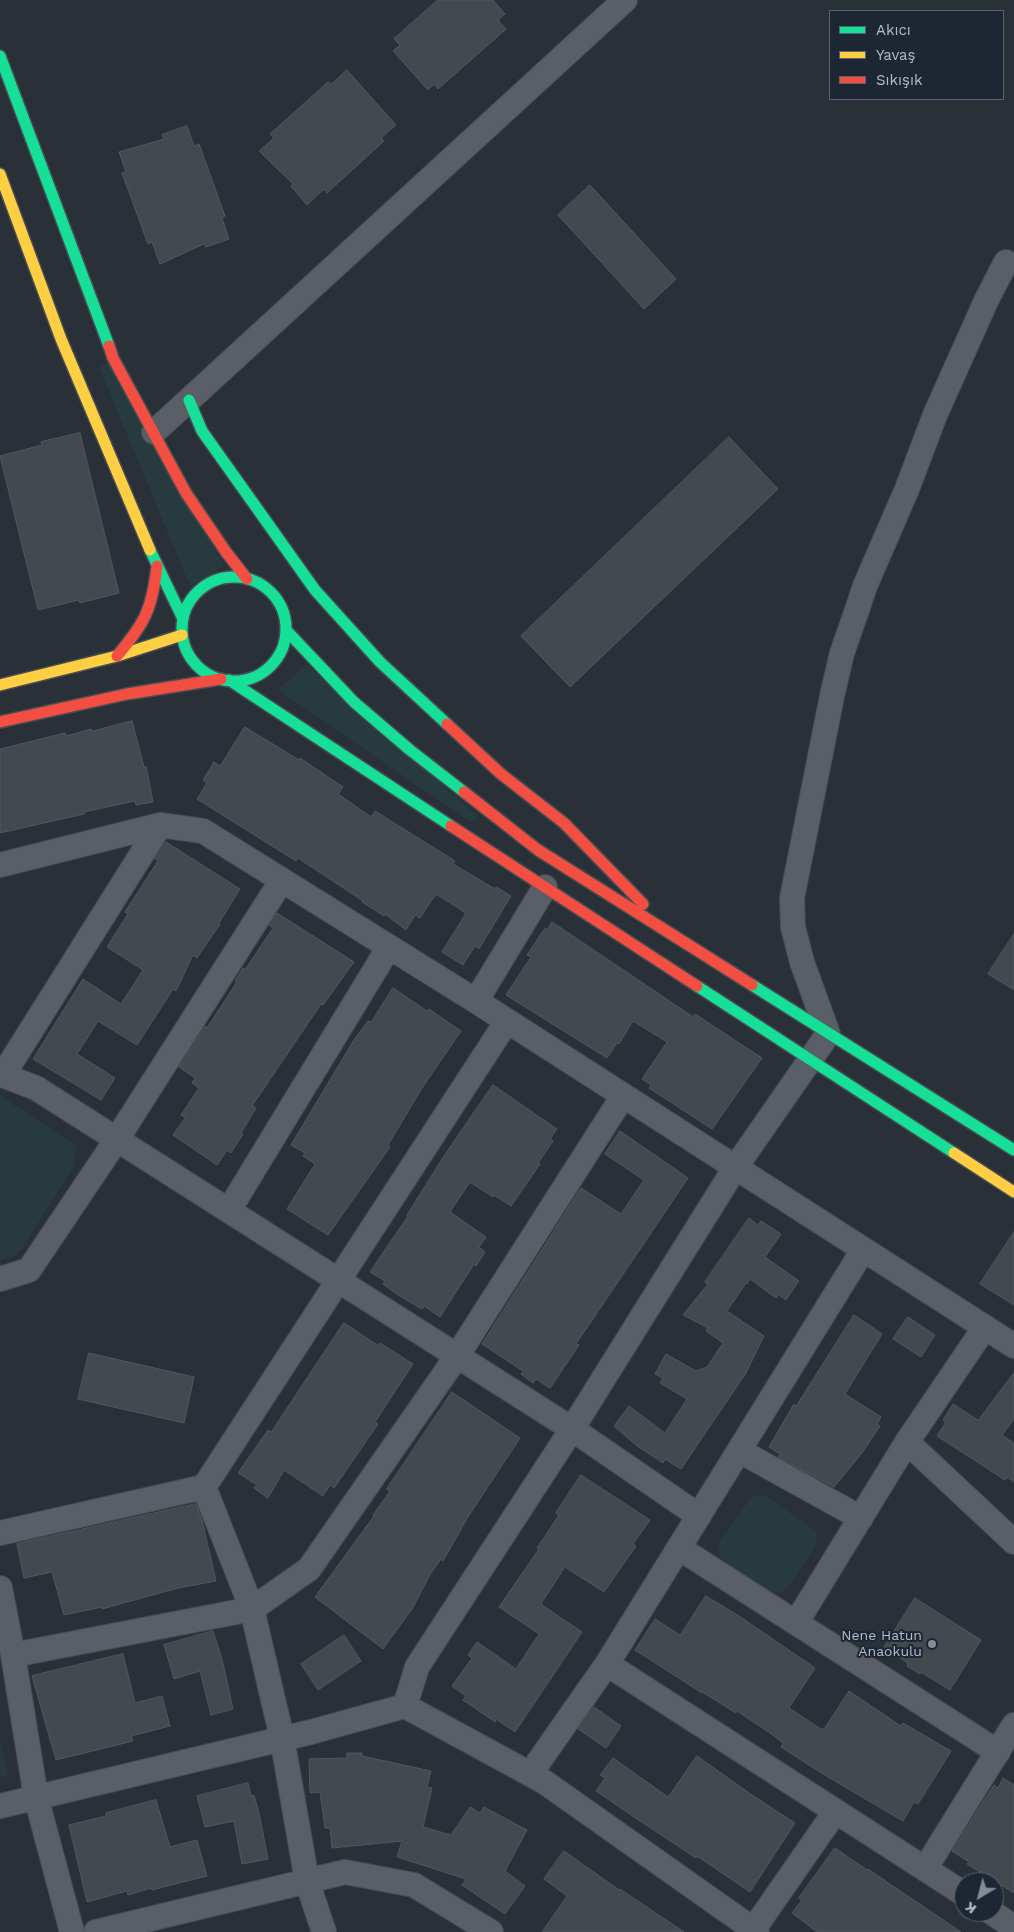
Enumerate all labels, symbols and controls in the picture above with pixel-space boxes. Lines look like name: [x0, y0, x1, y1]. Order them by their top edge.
legend: [829, 10, 1004, 100]
text: Akıcı: [876, 21, 911, 39]
text: Yavaş: [876, 46, 916, 64]
text: Sıkışık: [876, 71, 922, 89]
place label: Nene Hatun Anaokulu: [841, 1628, 922, 1660]
marker: Nene Hatun Anaokulu: [926, 1638, 938, 1650]
north arrow: [954, 1872, 1004, 1922]
text: K: [962, 1899, 979, 1917]

